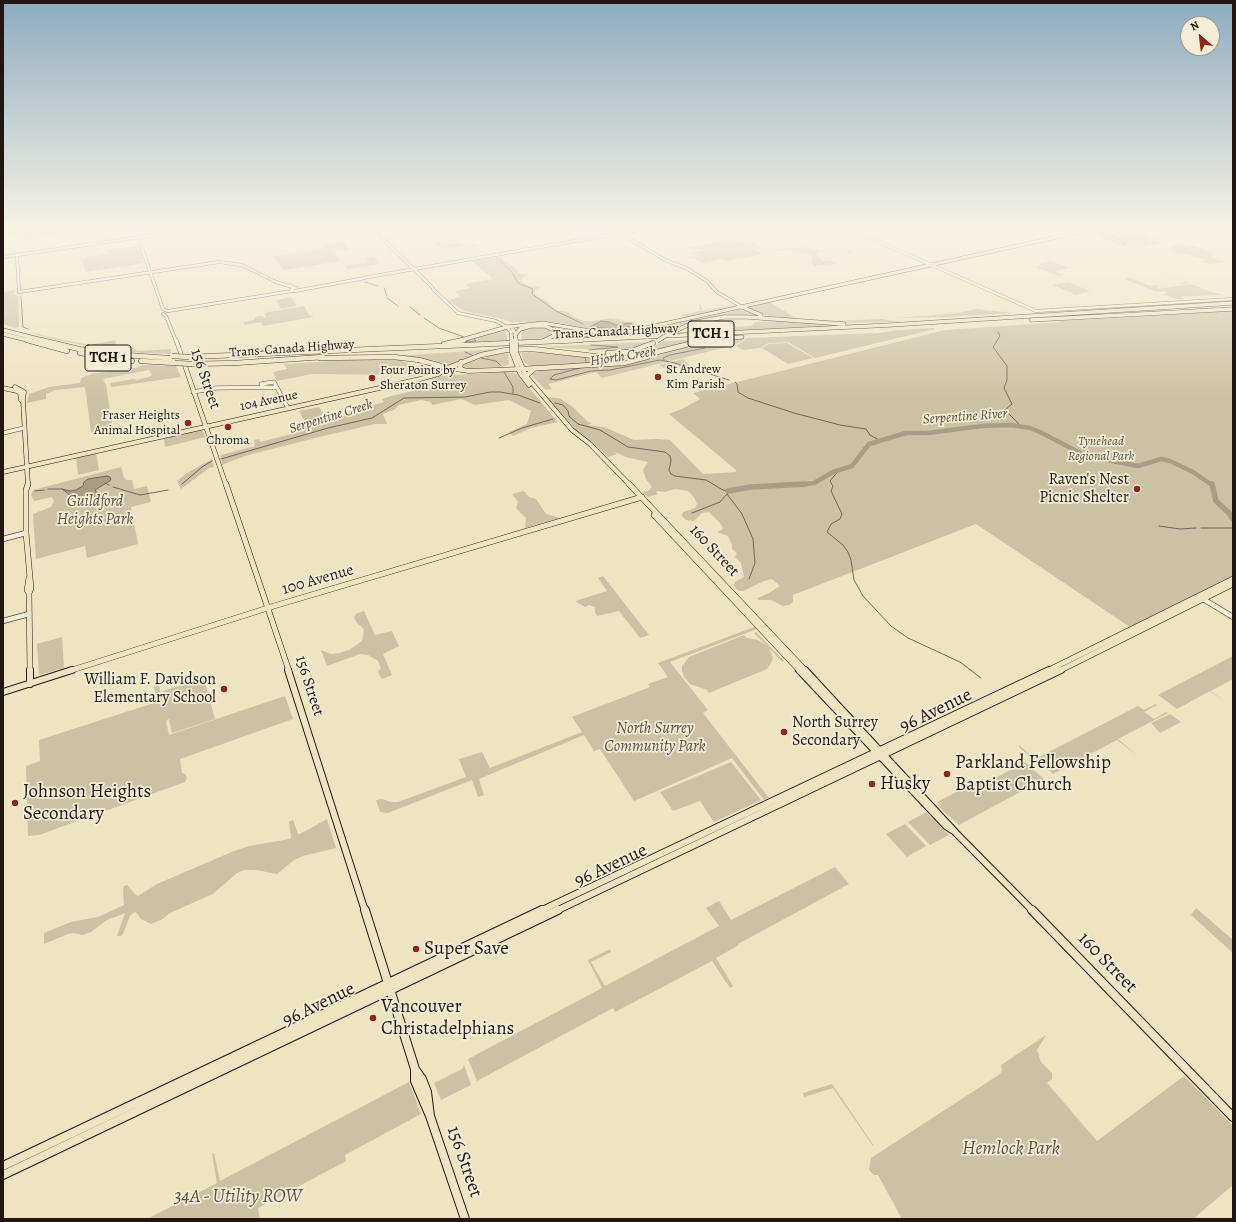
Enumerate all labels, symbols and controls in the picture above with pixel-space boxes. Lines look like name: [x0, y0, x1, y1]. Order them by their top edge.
north arrow: [1180, 16, 1220, 56]
text: N: [1188, 17, 1202, 34]
street label: Trans-Canada Highway: [553, 321, 679, 343]
road number: TCH 1: [688, 321, 734, 347]
street label: Trans-Canada Highway: [229, 337, 355, 361]
water label: Hjorth Creek: [589, 344, 657, 370]
road number: TCH 1: [85, 345, 131, 371]
street label: 156 Street: [186, 346, 224, 412]
place label: St Andrew Kim Parish: [666, 362, 725, 393]
place label: Four Points by Sheraton Surrey: [380, 363, 466, 394]
marker: St Andrew Kim Parish: [653, 372, 663, 382]
marker: Four Points by Sheraton Surrey: [367, 373, 377, 383]
street label: 104 Avenue: [239, 387, 299, 415]
water label: Serpentine Creek: [287, 396, 375, 438]
water label: Serpentine River: [922, 406, 1008, 428]
place label: Fraser Heights Animal Hospital: [94, 408, 180, 439]
marker: Fraser Heights Animal Hospital: [183, 418, 193, 428]
marker: Chroma: [223, 422, 233, 432]
place label: Chroma: [206, 433, 250, 449]
park label: Tynehead Regional Park: [1068, 434, 1134, 465]
place label: Raven's Nest Picnic Shelter: [1039, 470, 1129, 508]
marker: Raven's Nest Picnic Shelter: [1132, 484, 1142, 494]
park label: Guildford Heights Park: [57, 492, 133, 530]
street label: 160 Street: [685, 521, 743, 581]
street label: 100 Avenue: [280, 561, 356, 599]
street label: 156 Street: [290, 653, 328, 719]
place label: William F. Davidson Elementary School: [84, 670, 216, 708]
marker: William F. Davidson Elementary School: [219, 684, 229, 694]
street label: 96 Avenue: [896, 684, 976, 738]
place label: North Surrey Secondary: [792, 713, 878, 751]
park label: North Surrey Community Park: [604, 719, 706, 757]
marker: North Surrey Secondary: [779, 727, 789, 737]
place label: Parkland Fellowship Baptist Church: [955, 752, 1111, 796]
marker: Parkland Fellowship Baptist Church: [942, 769, 952, 779]
place label: Husky: [880, 773, 930, 795]
marker: Husky: [867, 779, 877, 789]
place label: Johnson Heights Secondary: [23, 781, 151, 825]
marker: Johnson Heights Secondary: [10, 798, 20, 808]
street label: 96 Avenue: [571, 839, 651, 893]
street label: 160 Street: [1072, 928, 1142, 998]
place label: Super Save: [424, 938, 509, 960]
marker: Super Save: [411, 944, 421, 954]
street label: 96 Avenue: [279, 978, 359, 1032]
place label: Vancouver Christadelphians: [381, 996, 514, 1040]
marker: Vancouver Christadelphians: [368, 1013, 378, 1023]
street label: 156 Street: [441, 1123, 487, 1201]
park label: Hemlock Park: [962, 1138, 1060, 1160]
park label: 34A - Utility ROW: [174, 1186, 302, 1208]

